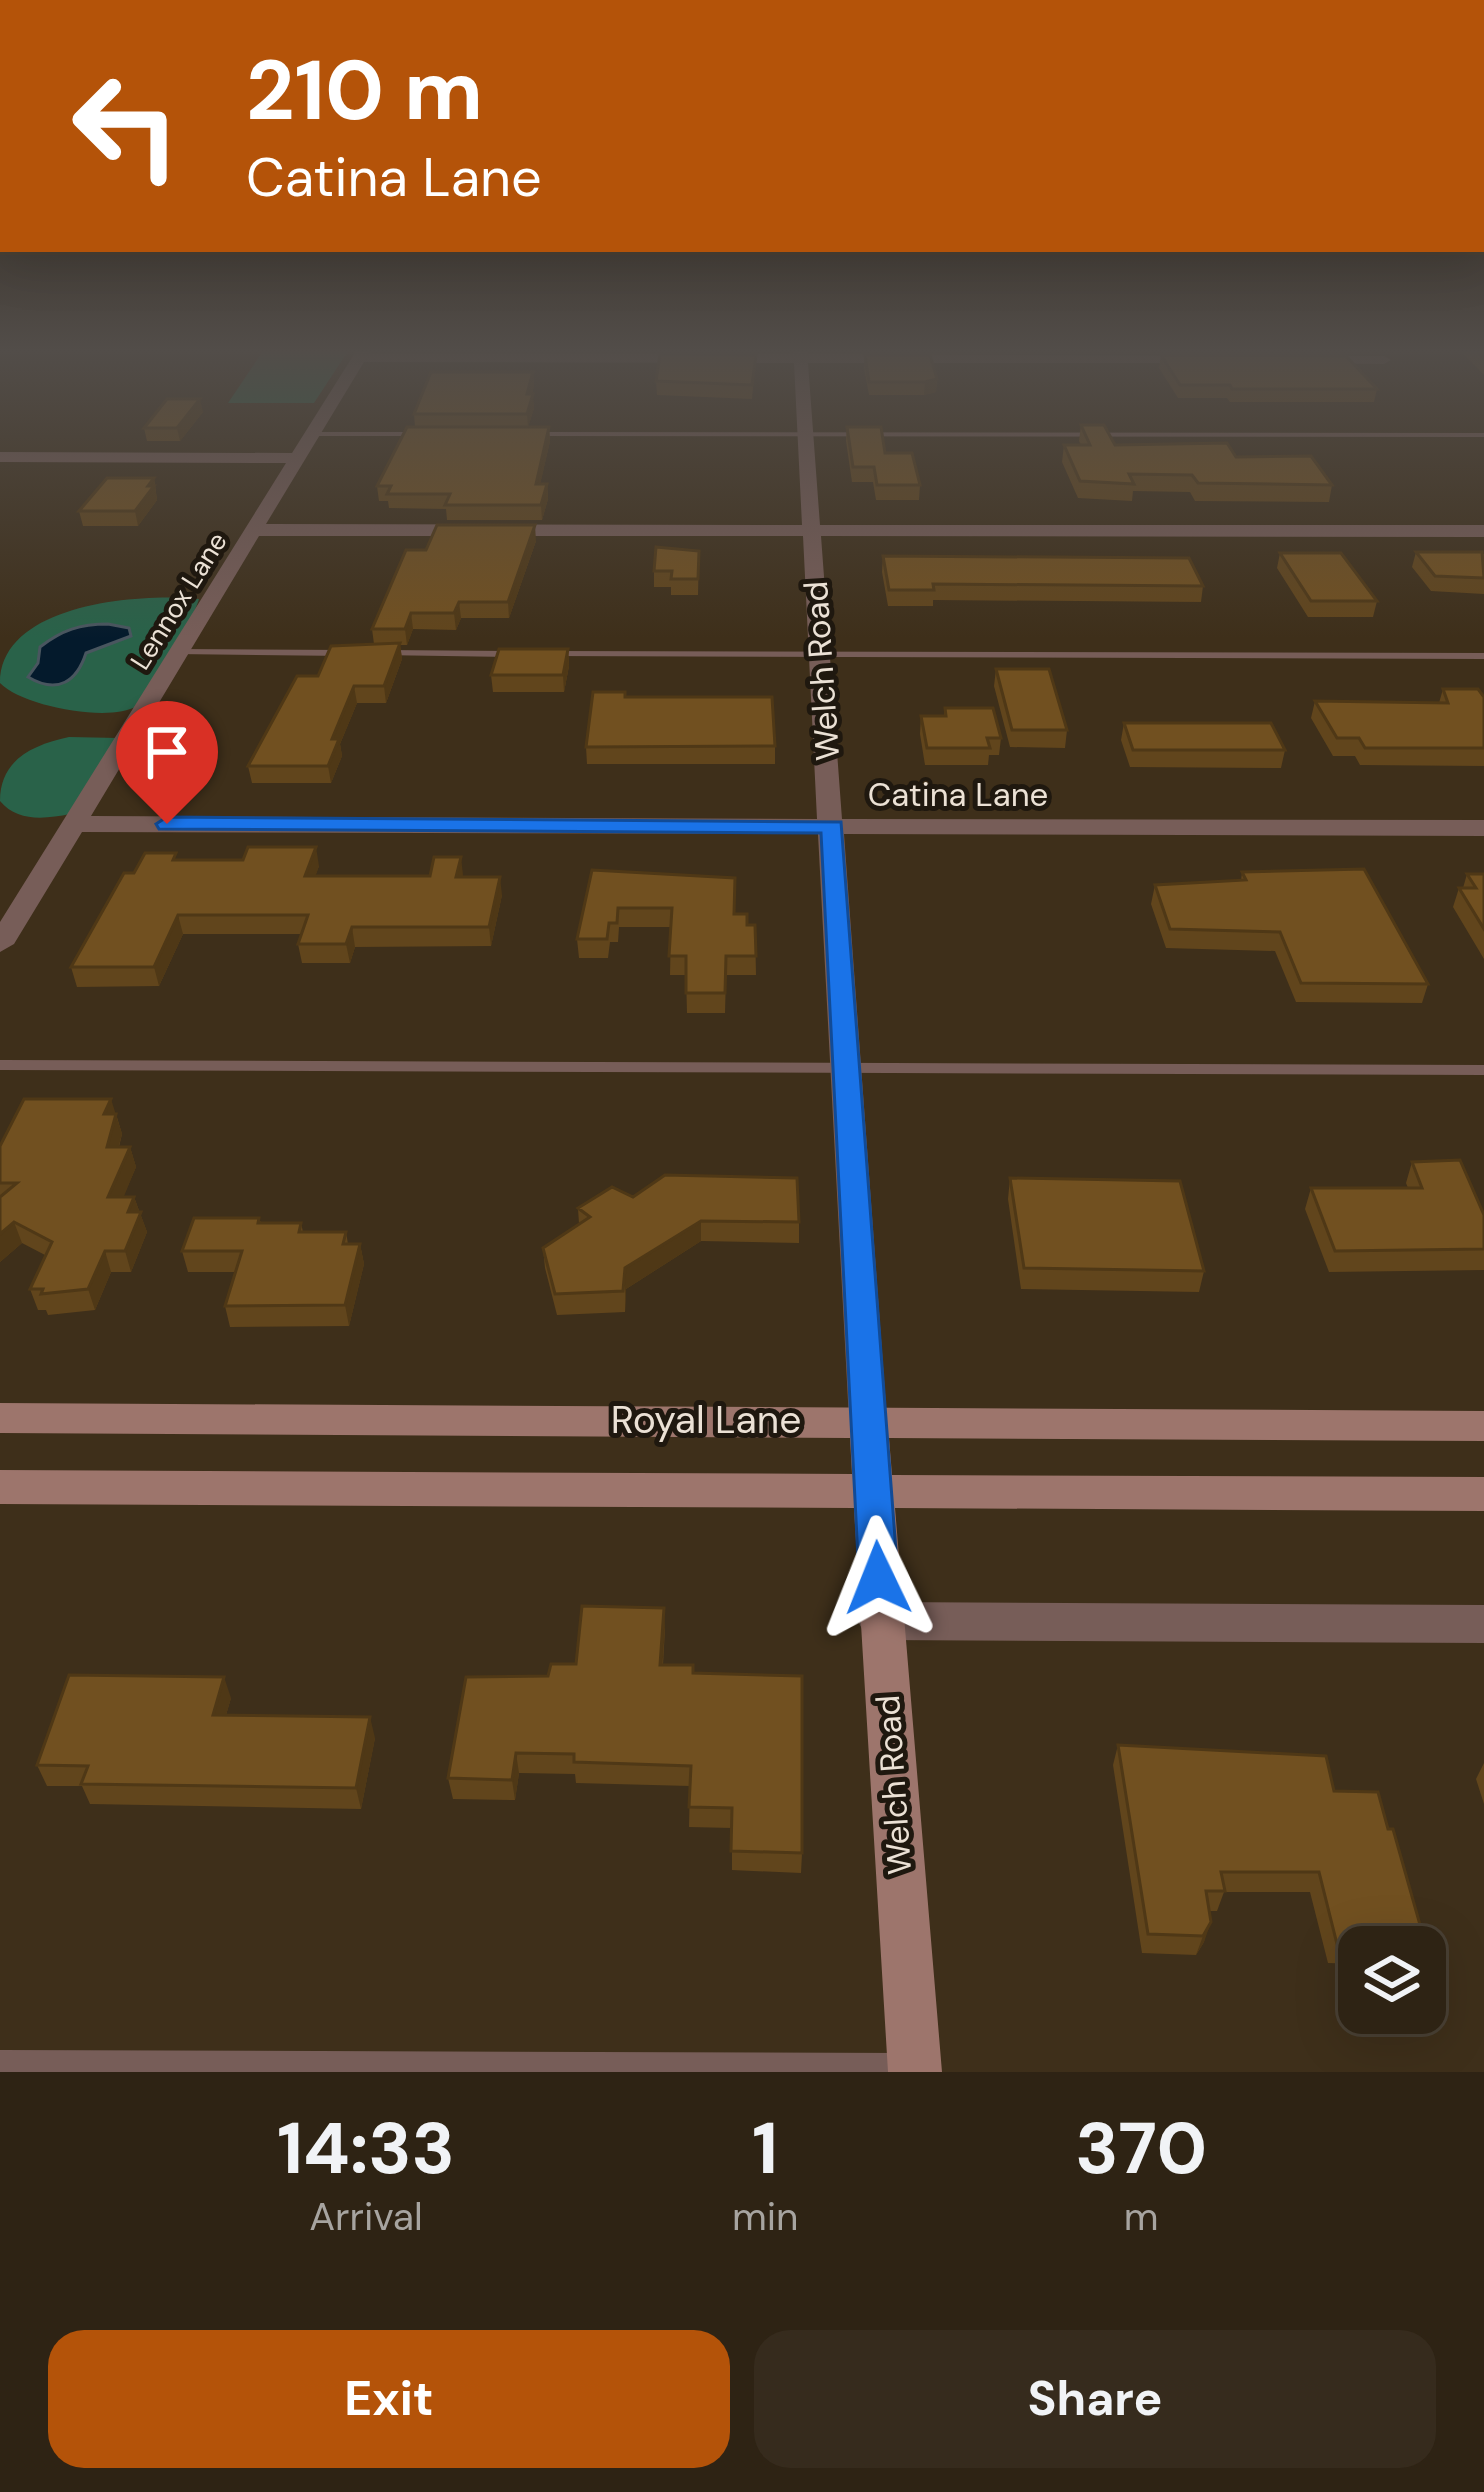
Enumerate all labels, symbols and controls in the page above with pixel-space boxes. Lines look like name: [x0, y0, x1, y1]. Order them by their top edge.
text: 210 m: [246, 36, 483, 145]
icon: left: [48, 48, 204, 204]
text: Catina Lane: [246, 142, 542, 213]
street label: Lennox Lane: [122, 525, 235, 676]
street label: Welch Road: [794, 580, 849, 762]
pin: [116, 701, 218, 824]
icon: arrive: [134, 719, 200, 785]
street label: Catina Lane: [868, 773, 1048, 816]
street label: Royal Lane: [611, 1394, 801, 1445]
position arrow: [815, 1515, 941, 1641]
street label: Welch Road: [866, 1694, 921, 1876]
map controls: [1338, 1926, 1446, 2034]
button: layers: [1338, 1926, 1446, 2034]
text: 14:33: [277, 2102, 455, 2195]
text: 1: [752, 2102, 778, 2195]
text: 370: [1075, 2102, 1207, 2195]
text: Arrival: [309, 2191, 423, 2242]
text: min: [732, 2191, 798, 2242]
text: m: [1124, 2191, 1159, 2242]
button: Exit: [48, 2330, 730, 2468]
button: Share: [754, 2330, 1436, 2468]

